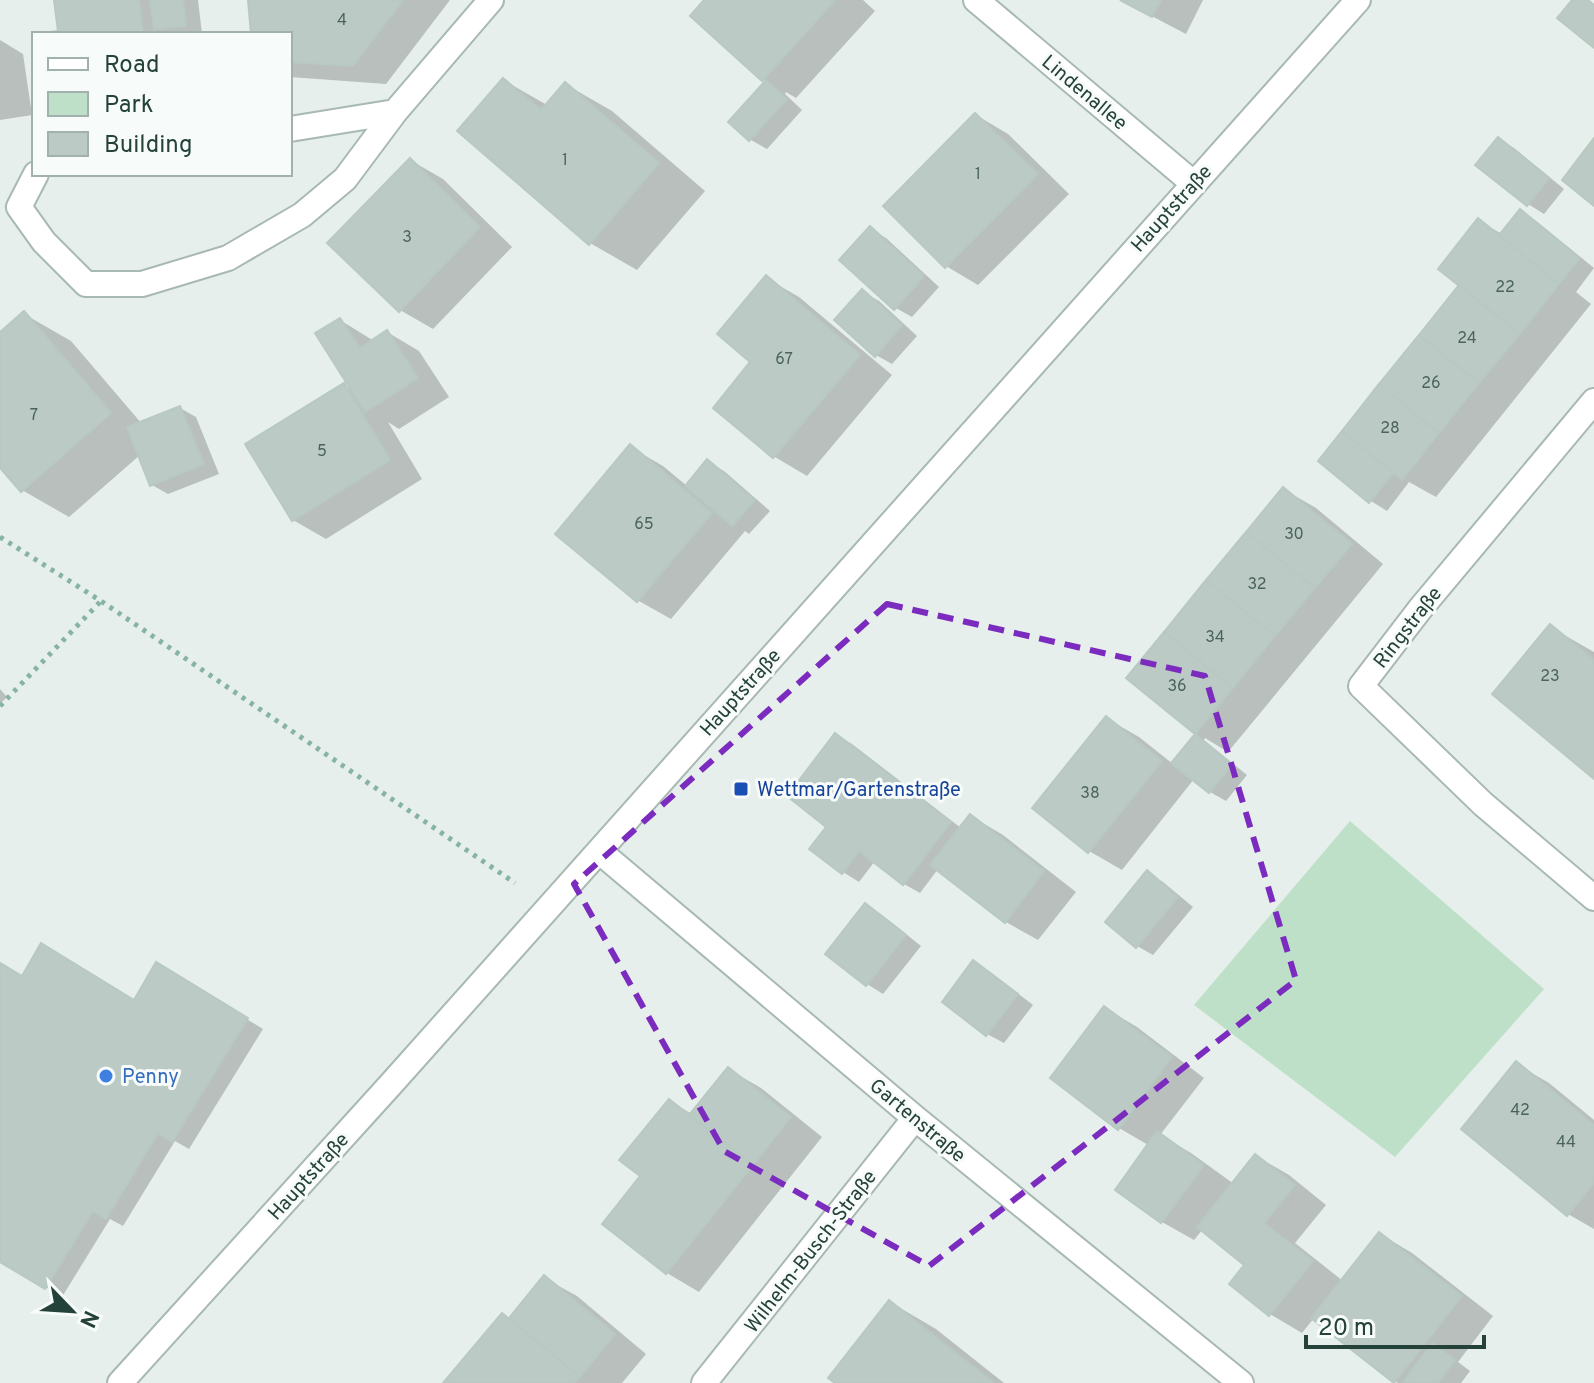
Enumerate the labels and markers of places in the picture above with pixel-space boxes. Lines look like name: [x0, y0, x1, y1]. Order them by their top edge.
place label: Wettmar/Gartenstraße: [757, 778, 961, 804]
marker: Wettmar/Gartenstraße: [732, 780, 750, 798]
place label: Penny: [122, 1065, 179, 1091]
marker: Penny: [97, 1067, 115, 1085]

